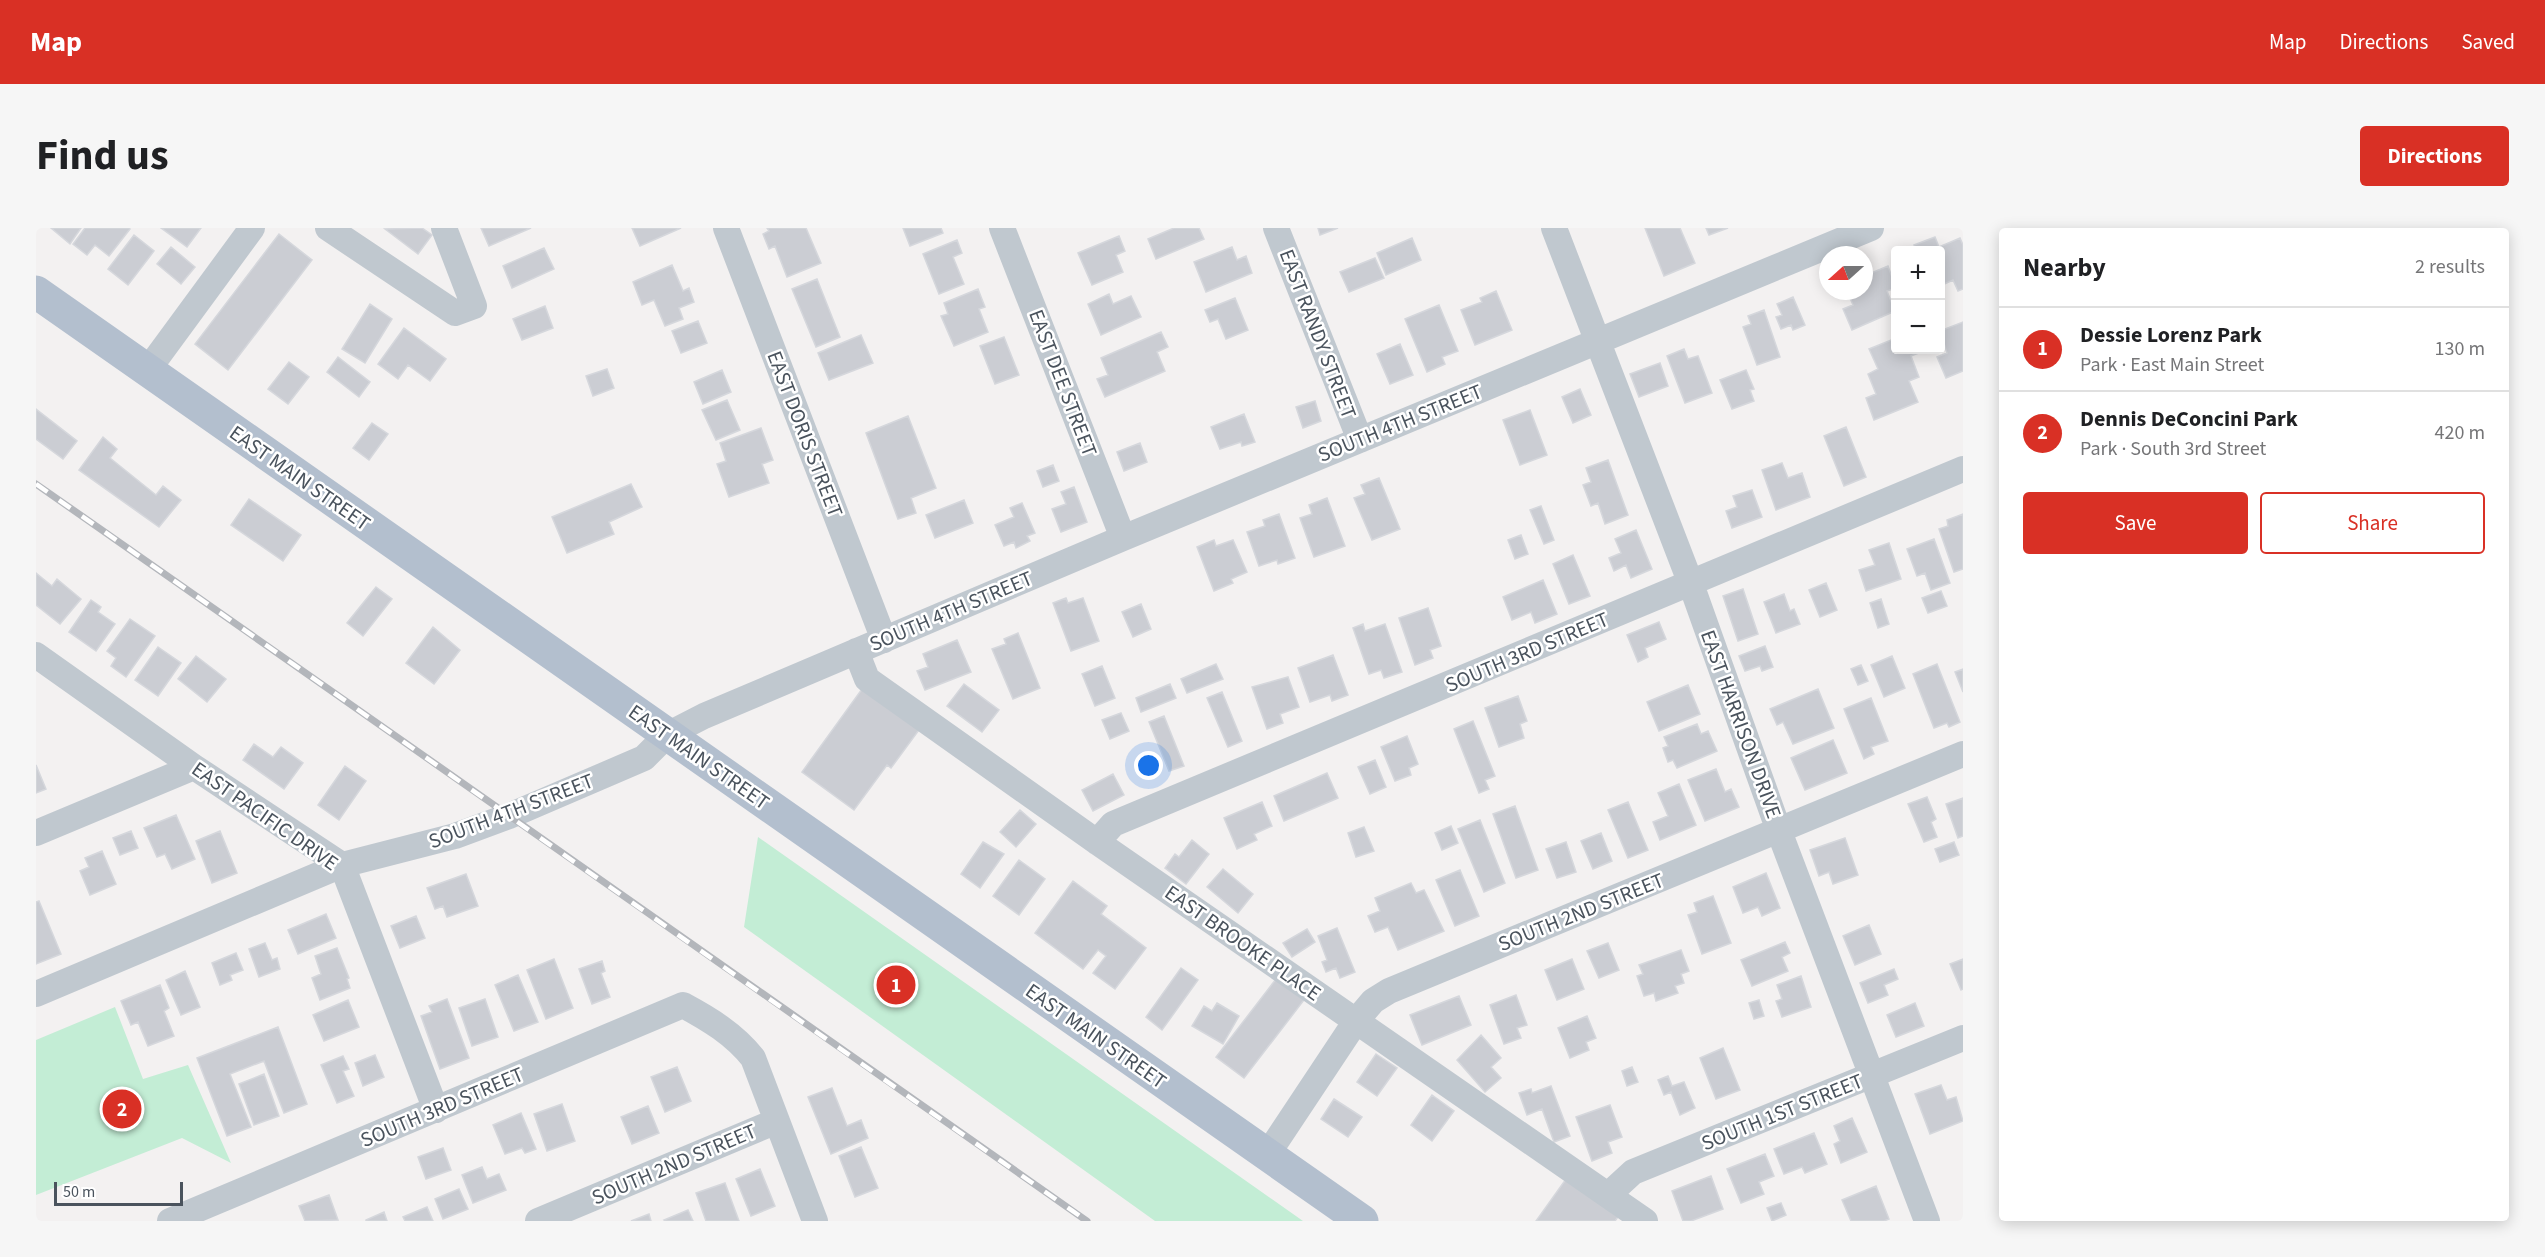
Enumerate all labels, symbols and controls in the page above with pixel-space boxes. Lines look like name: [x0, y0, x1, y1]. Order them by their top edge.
text: Map: [30, 22, 82, 62]
text: Map: [2269, 27, 2307, 57]
text: Directions: [2340, 27, 2428, 57]
text: Saved: [2461, 27, 2515, 57]
text: Find us: [36, 126, 169, 186]
button: Directions: [2360, 126, 2509, 186]
street label: EAST RANDY STREET: [1272, 245, 1364, 423]
north arrow: [1819, 246, 1873, 300]
map controls: [1891, 246, 1945, 354]
button: +: [1891, 246, 1945, 300]
text: Nearby: [2023, 249, 2106, 286]
text: 2 results: [2415, 253, 2485, 281]
button: −: [1891, 300, 1945, 354]
street label: EAST DEE STREET: [1021, 305, 1105, 461]
text: Dessie Lorenz Park: [2080, 319, 2262, 351]
text: 1: [2037, 335, 2048, 363]
text: 130 m: [2435, 335, 2485, 363]
street label: EAST DORIS STREET: [759, 347, 851, 521]
text: Park · East Main Street: [2080, 351, 2264, 379]
street label: SOUTH 4TH STREET: [1313, 376, 1487, 470]
text: Dennis DeConcini Park: [2080, 403, 2298, 435]
street label: EAST MAIN STREET: [223, 418, 377, 538]
text: 2: [2037, 419, 2048, 447]
text: 420 m: [2435, 419, 2485, 447]
text: Park · South 3rd Street: [2080, 435, 2266, 463]
button: Save: [2023, 492, 2248, 554]
button: Share: [2260, 492, 2485, 554]
street label: SOUTH 4TH STREET: [865, 563, 1037, 659]
street label: SOUTH 3RD STREET: [1441, 604, 1613, 700]
street label: EAST HARRISON DRIVE: [1693, 626, 1789, 822]
street label: EAST MAIN STREET: [622, 697, 776, 817]
your location: [1134, 751, 1163, 780]
street label: EAST PACIFIC DRIVE: [186, 754, 344, 878]
street label: SOUTH 4TH STREET: [424, 766, 598, 856]
street label: SOUTH 2ND STREET: [1494, 865, 1668, 959]
street label: EAST BROOKE PLACE: [1159, 878, 1327, 1008]
pin: 1: [876, 962, 916, 1008]
street label: EAST MAIN STREET: [1019, 976, 1173, 1096]
street label: SOUTH 3RD STREET: [356, 1059, 528, 1155]
street label: SOUTH 1ST STREET: [1697, 1066, 1867, 1158]
pin: 2: [102, 1086, 142, 1132]
street label: SOUTH 2ND STREET: [587, 1116, 761, 1212]
scale bar: [54, 1179, 183, 1206]
text: 50 m: [63, 1181, 95, 1203]

